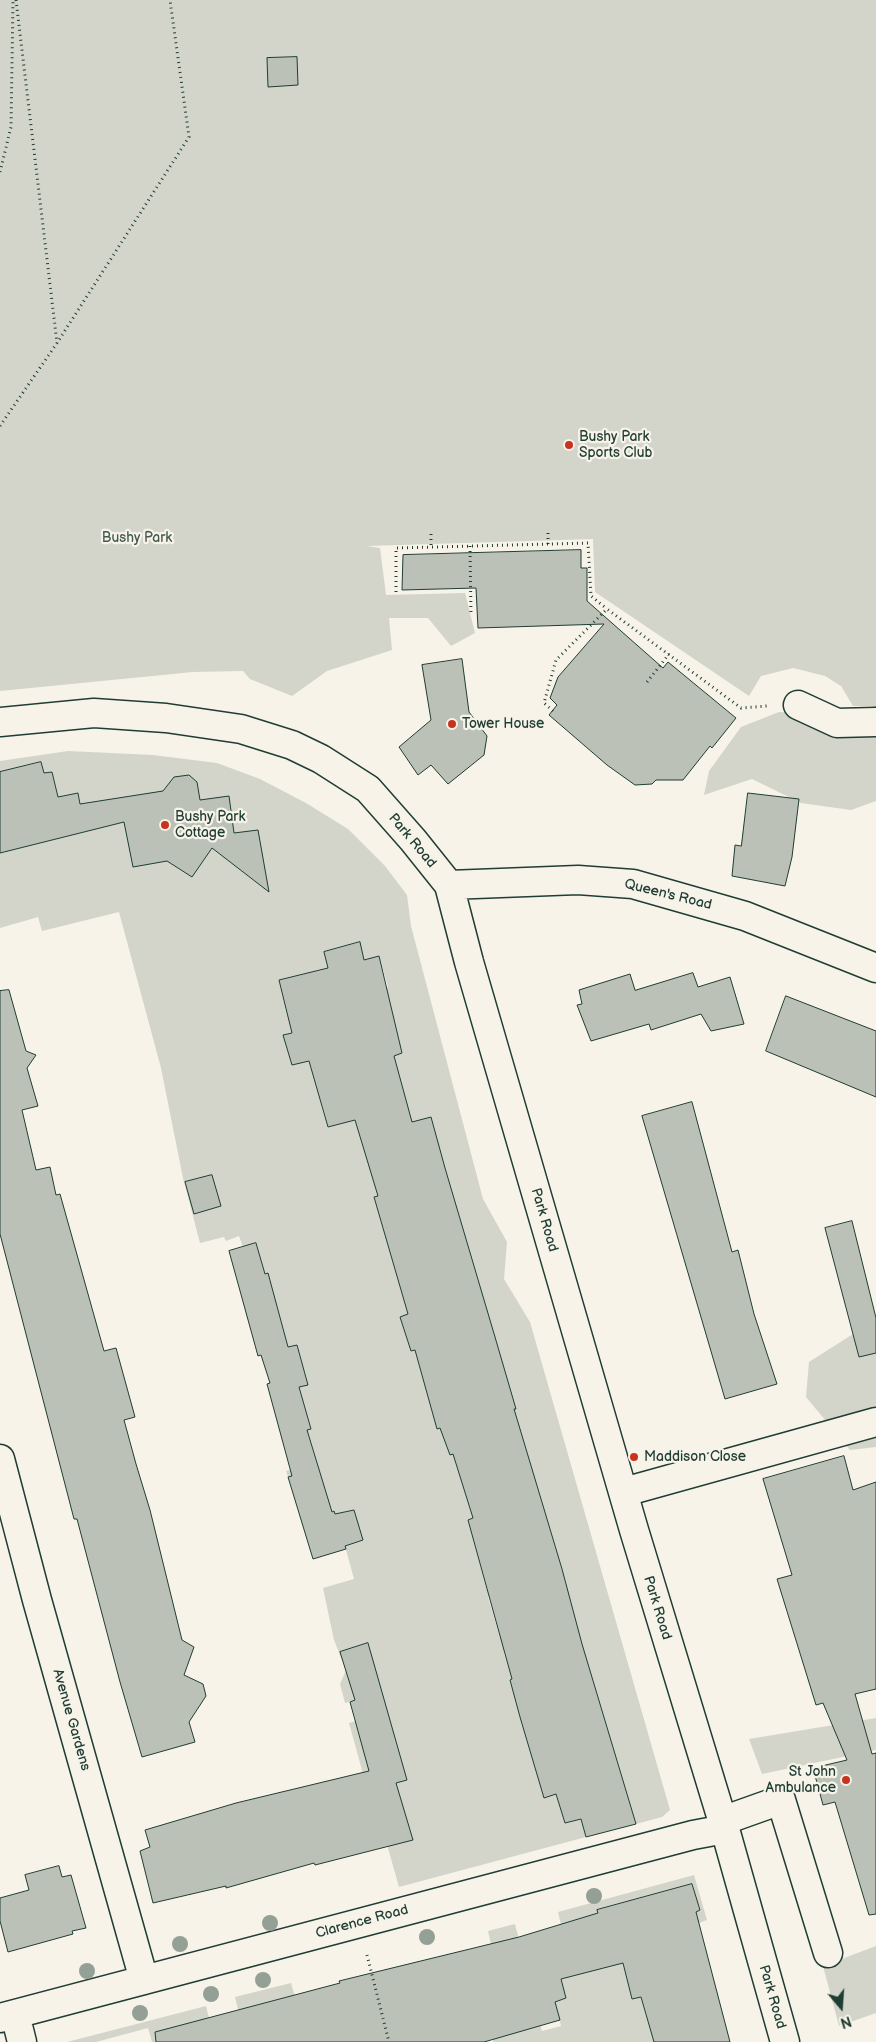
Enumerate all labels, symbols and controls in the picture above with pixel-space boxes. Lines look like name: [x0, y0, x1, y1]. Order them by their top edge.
place label: Bushy Park Sports Club: [579, 429, 652, 462]
marker: Bushy Park Sports Club: [563, 439, 575, 451]
park label: Bushy Park: [102, 530, 172, 546]
place label: Tower House: [462, 716, 544, 732]
marker: Tower House: [446, 718, 458, 730]
place label: Bushy Park Cottage: [175, 809, 245, 842]
street label: Park Road: [384, 810, 440, 872]
marker: Bushy Park Cottage: [159, 819, 171, 831]
street label: Queen's Road: [622, 876, 714, 914]
street label: Park Road: [527, 1186, 561, 1254]
place label: Maddison Close: [644, 1449, 746, 1465]
marker: Maddison Close: [628, 1451, 640, 1463]
street label: Park Road: [639, 1574, 675, 1642]
street label: Avenue Gardens: [48, 1667, 94, 1773]
place label: St John Ambulance: [766, 1764, 836, 1796]
marker: St John Ambulance: [840, 1774, 852, 1786]
street label: Clarence Road: [314, 1902, 410, 1942]
street label: Park Road: [755, 1963, 789, 2031]
north arrow: [816, 1982, 866, 2032]
text: N: [838, 2012, 853, 2031]

